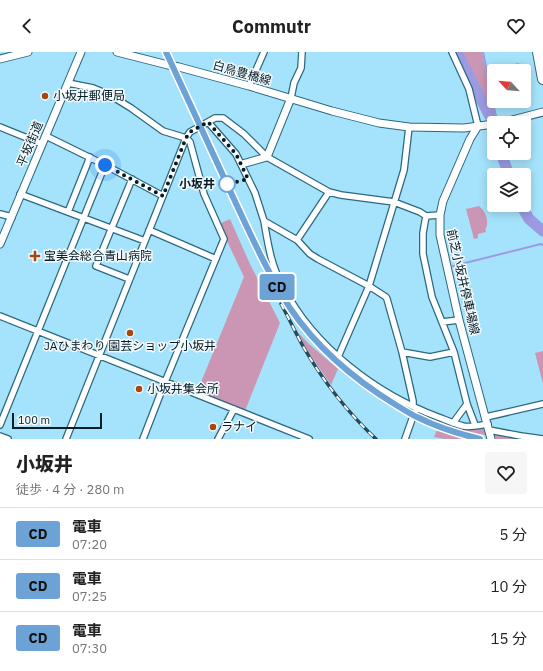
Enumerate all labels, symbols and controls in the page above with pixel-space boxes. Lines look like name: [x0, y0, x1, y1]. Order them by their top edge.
icon: back: [16, 15, 38, 37]
text: Commutr: [232, 15, 311, 38]
icon: heart: [505, 15, 527, 37]
street label: 白鳥豊橋線: [211, 57, 273, 88]
north arrow: [487, 64, 531, 108]
map controls: [487, 64, 531, 212]
place label: 小坂井郵便局: [53, 88, 125, 103]
marker: 小坂井郵便局: [40, 91, 50, 101]
button: locate: [487, 116, 531, 160]
street label: 平坂街道: [13, 119, 46, 169]
your location: [95, 155, 115, 175]
button: layers: [487, 168, 531, 212]
marker: 小坂井: [218, 175, 236, 193]
place label: 小坂井: [179, 176, 215, 191]
street label: 前芝小坂井停車場線: [444, 228, 483, 336]
place label: 宝美会総合青山病院: [44, 248, 152, 263]
marker: 宝美会総合青山病院: [29, 250, 41, 262]
line badge: CD: [259, 274, 295, 300]
text: CD: [268, 278, 286, 296]
marker: JAひまわり 園芸ショップ小坂井: [125, 328, 135, 338]
place label: JAひまわり 園芸ショップ小坂井: [44, 338, 216, 353]
place label: 小坂井集会所: [147, 381, 219, 396]
marker: 小坂井集会所: [134, 384, 144, 394]
scale bar: [12, 411, 102, 430]
text: 100 m: [18, 413, 50, 427]
place label: ラナイ: [221, 419, 257, 434]
marker: ラナイ: [208, 422, 218, 432]
text: 小坂井: [16, 452, 73, 476]
button: heart: [485, 452, 527, 494]
text: 徒歩 · 4 分 · 280 m: [16, 481, 124, 498]
text: 電車: [72, 517, 102, 536]
text: CD: [29, 525, 47, 543]
text: 5 分: [499, 525, 527, 544]
text: 07:20: [72, 536, 107, 553]
text: 電車: [72, 569, 102, 588]
text: CD: [29, 577, 47, 595]
text: 10 分: [490, 577, 527, 596]
text: 07:25: [72, 588, 107, 605]
text: 電車: [72, 621, 102, 640]
text: CD: [29, 629, 47, 647]
text: 15 分: [490, 629, 527, 648]
text: 07:30: [72, 640, 107, 657]

